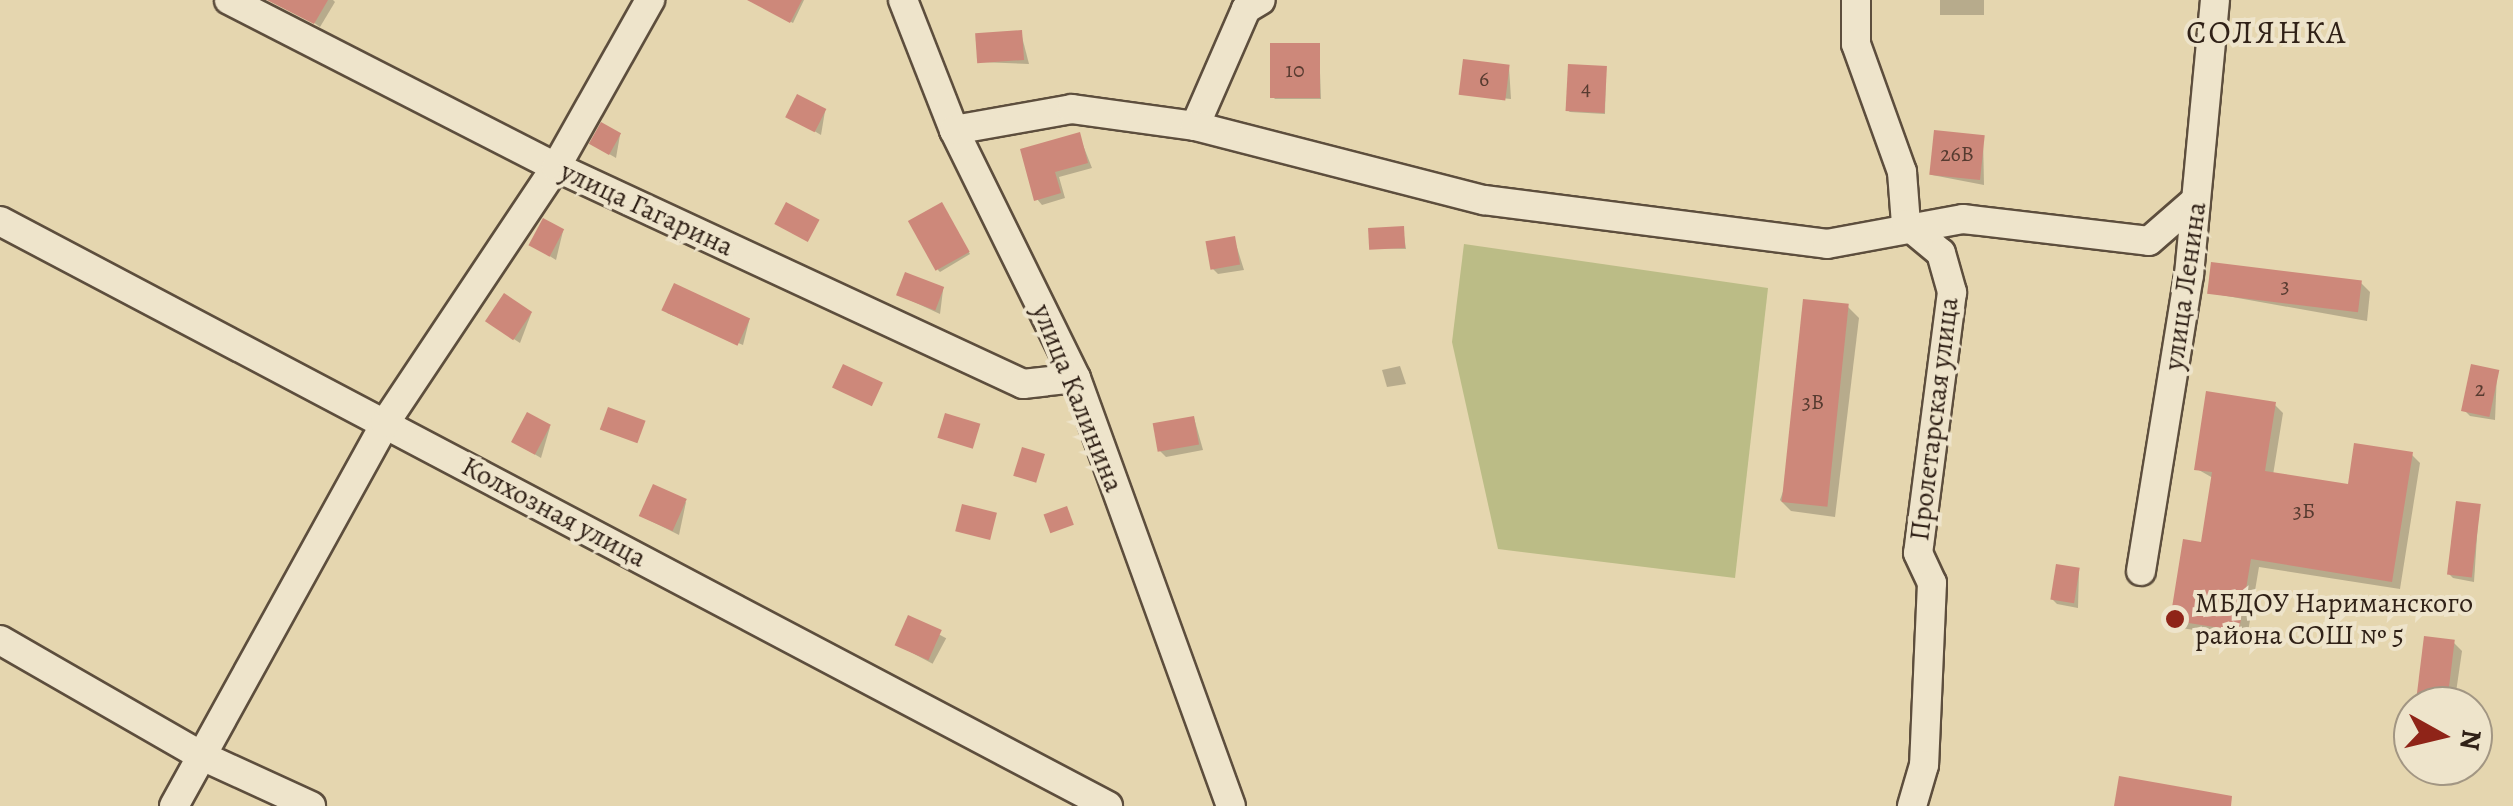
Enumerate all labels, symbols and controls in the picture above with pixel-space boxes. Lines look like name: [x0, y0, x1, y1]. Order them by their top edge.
district label: СОЛЯНКА: [2186, 13, 2348, 51]
house number: 10: [1285, 58, 1305, 84]
house number: 6: [1479, 67, 1489, 93]
house number: 4: [1581, 76, 1591, 102]
house number: 26В: [1940, 142, 1974, 168]
street label: улица Гагарина: [555, 154, 739, 264]
street label: улица Ленина: [2157, 200, 2213, 372]
house number: 3: [2280, 274, 2290, 300]
street label: Пролетарская улица: [1902, 295, 1966, 543]
street label: улица Калинина: [1025, 299, 1131, 497]
house number: 2: [2475, 377, 2485, 403]
house number: 3В: [1802, 390, 1824, 416]
street label: Колхозная улица: [456, 449, 652, 575]
house number: 3Б: [2293, 499, 2315, 525]
place label: МБДОУ Нариманского района СОШ № 5: [2195, 586, 2473, 652]
marker: МБДОУ Нариманского района СОШ № 5: [2164, 608, 2186, 630]
north arrow: [2393, 686, 2493, 786]
text: N: [2450, 727, 2491, 753]

